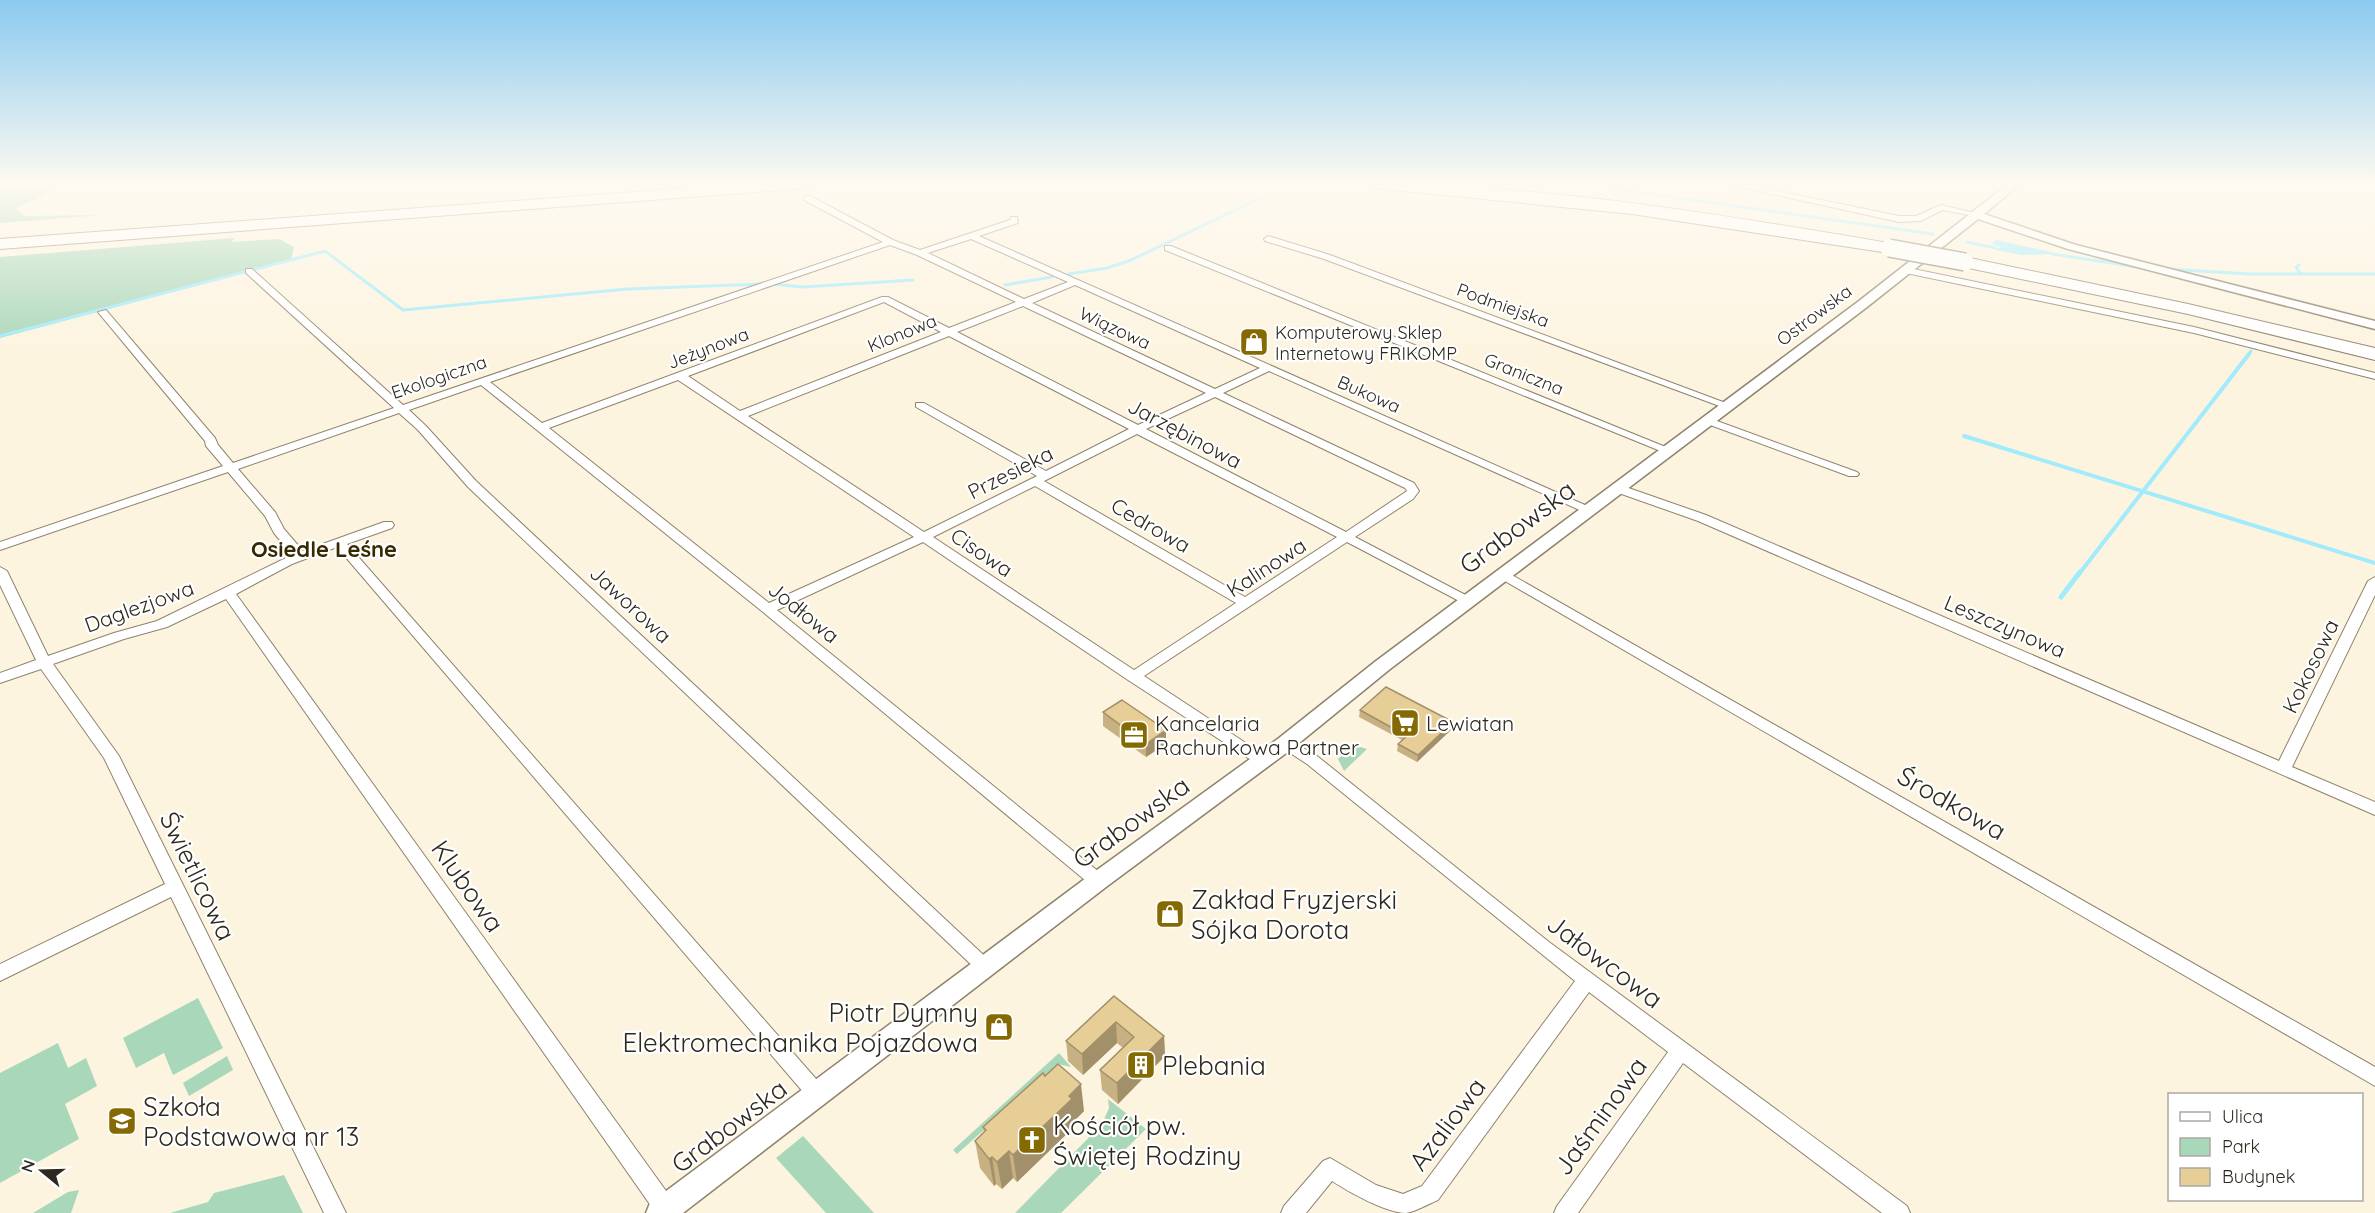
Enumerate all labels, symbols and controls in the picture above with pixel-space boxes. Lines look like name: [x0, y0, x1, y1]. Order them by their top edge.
street label: Podmiejska: [1454, 278, 1552, 332]
street label: Ostrowska: [1772, 279, 1856, 351]
street label: Wiązowa: [1076, 302, 1154, 354]
street label: Klonowa: [864, 309, 940, 357]
place label: Komputerowy Sklep Internetowy FRIKOMP: [1275, 321, 1457, 365]
street label: Jeżynowa: [664, 322, 752, 374]
shop icon: Komputerowy Sklep Internetowy FRIKOMP: [1238, 326, 1270, 358]
street label: Graniczna: [1481, 348, 1567, 400]
street label: Ekologiczna: [388, 350, 490, 404]
street label: Bukowa: [1334, 370, 1404, 418]
street label: Jarzębinowa: [1124, 392, 1246, 474]
street label: Przesieka: [963, 439, 1057, 505]
street label: Grabowska: [1453, 473, 1581, 581]
street label: Cedrowa: [1107, 492, 1195, 558]
street label: Cisowa: [946, 522, 1018, 582]
street label: Kalinowa: [1221, 532, 1311, 602]
district label: Osiedle Leśne: [251, 535, 397, 563]
street label: Jaworowa: [585, 560, 677, 648]
street label: Daglezjowa: [81, 574, 197, 638]
street label: Jodłowa: [763, 576, 845, 648]
street label: Leszczynowa: [1941, 589, 2069, 663]
street label: Kokosowa: [2276, 615, 2344, 717]
supermarket icon: Lewiatan: [1389, 707, 1421, 739]
place label: Kancelaria Rachunkowa Partner: [1155, 710, 1359, 760]
place label: Lewiatan: [1426, 710, 1514, 736]
office icon: Kancelaria Rachunkowa Partner: [1118, 719, 1150, 751]
street label: Środkowa: [1892, 759, 2012, 847]
street label: Grabowska: [1066, 769, 1196, 875]
street label: Świetlicowa: [153, 806, 243, 946]
street label: Klubowa: [424, 833, 512, 939]
place label: Zakład Fryzjerski Sójka Dorota: [1191, 883, 1397, 946]
shop icon: Zakład Fryzjerski Sójka Dorota: [1154, 898, 1186, 930]
street label: Jałowcowa: [1541, 907, 1669, 1015]
place label: Piotr Dymny Elektromechanika Pojazdowa: [623, 996, 978, 1059]
shop icon: Piotr Dymny Elektromechanika Pojazdowa: [983, 1011, 1015, 1043]
building icon: Plebania: [1125, 1049, 1157, 1081]
place label: Plebania: [1162, 1049, 1266, 1082]
street label: Jaśminowa: [1546, 1050, 1654, 1182]
street label: Azaliowa: [1401, 1071, 1493, 1177]
street label: Grabowska: [665, 1072, 793, 1180]
place label: Szkoła Podstawowa nr 13: [143, 1090, 359, 1153]
legend: [2168, 1093, 2363, 1201]
school or university icon: Szkoła Podstawowa nr 13: [106, 1105, 138, 1137]
text: Ulica: [2222, 1105, 2263, 1128]
place label: Kościół pw. Świętej Rodziny: [1053, 1109, 1241, 1172]
church icon: Kościół pw. Świętej Rodziny: [1016, 1124, 1048, 1156]
text: Park: [2222, 1135, 2260, 1158]
north arrow: [12, 1141, 72, 1201]
text: N: [16, 1157, 39, 1175]
text: Budynek: [2222, 1165, 2295, 1188]

